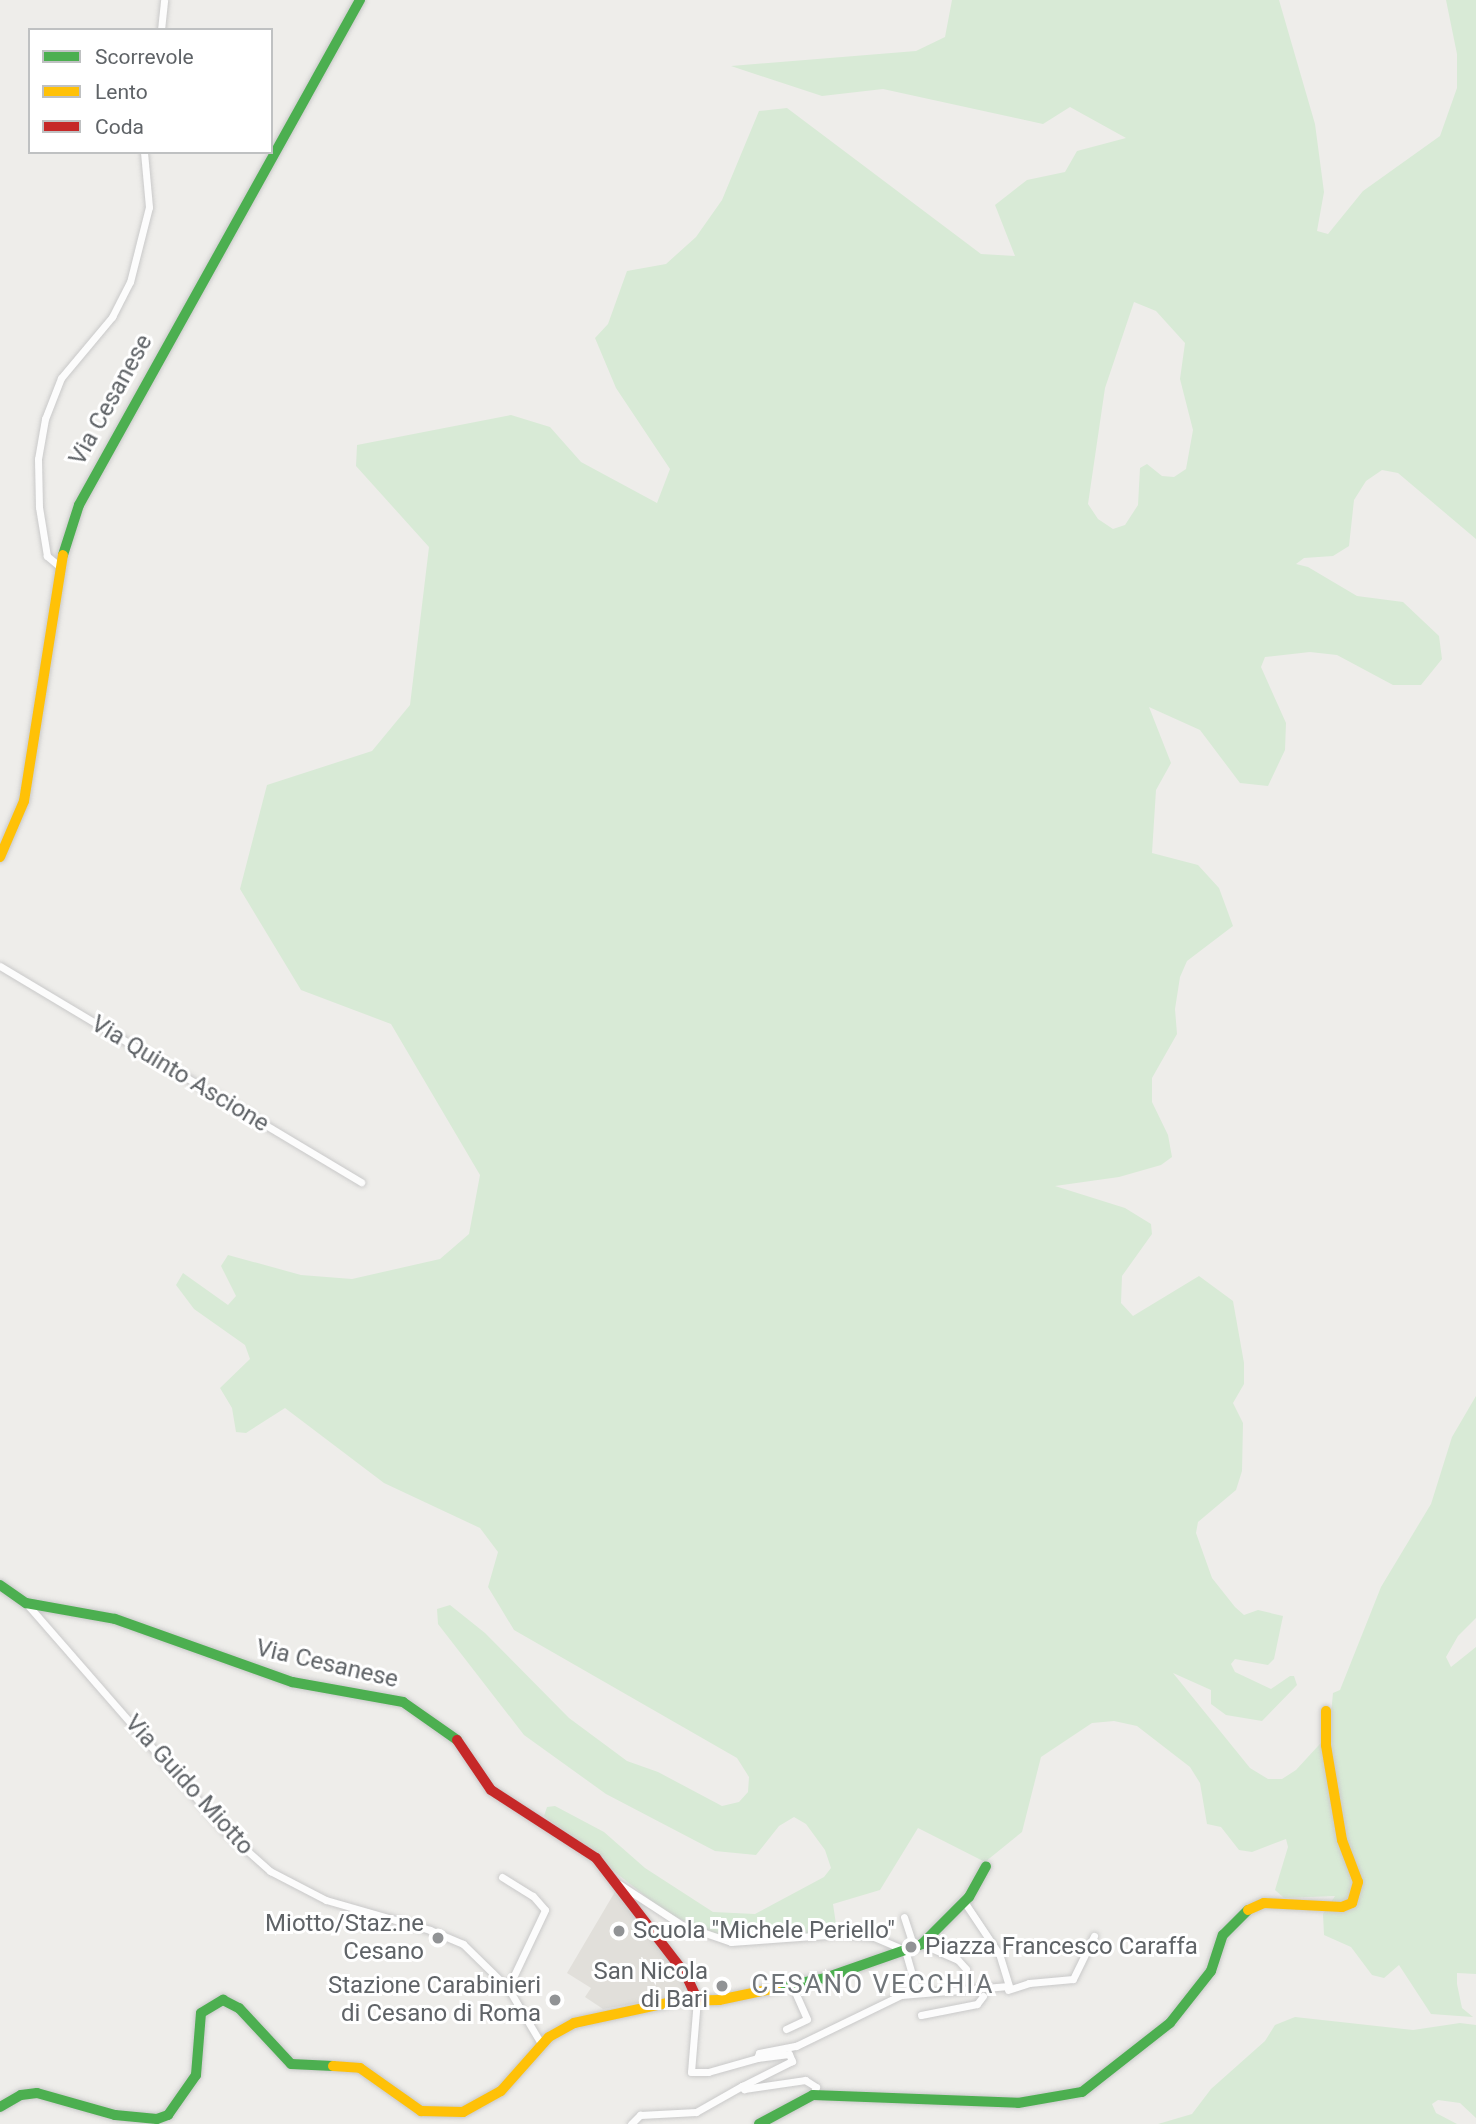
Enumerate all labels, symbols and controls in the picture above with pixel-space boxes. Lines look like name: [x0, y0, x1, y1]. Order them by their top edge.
legend: [28, 28, 273, 154]
text: Scorrevole: [95, 45, 194, 69]
text: Lento: [95, 80, 148, 104]
text: Coda: [95, 115, 144, 139]
street label: Via Cesanese: [63, 330, 159, 470]
street label: Via Quinto Ascione: [86, 1010, 274, 1138]
street label: Via Cesanese: [253, 1634, 401, 1694]
street label: Via Guido Miotto: [119, 1709, 259, 1861]
place label: Miotto/Staz.ne Cesano: [265, 1910, 424, 1966]
place label: Scuola "Michele Periello": [633, 1917, 895, 1945]
marker: Scuola "Michele Periello": [611, 1923, 627, 1939]
marker: Miotto/Staz.ne Cesano: [430, 1930, 446, 1946]
place label: Piazza Francesco Caraffa: [925, 1933, 1198, 1961]
marker: Piazza Francesco Caraffa: [903, 1939, 919, 1955]
place label: San Nicola di Bari: [593, 1958, 708, 2014]
district label: CESANO VECCHIA: [753, 1969, 993, 2001]
place label: Stazione Carabinieri di Cesano di Roma: [328, 1972, 541, 2028]
marker: San Nicola di Bari: [714, 1978, 730, 1994]
marker: Stazione Carabinieri di Cesano di Roma: [547, 1992, 563, 2008]

